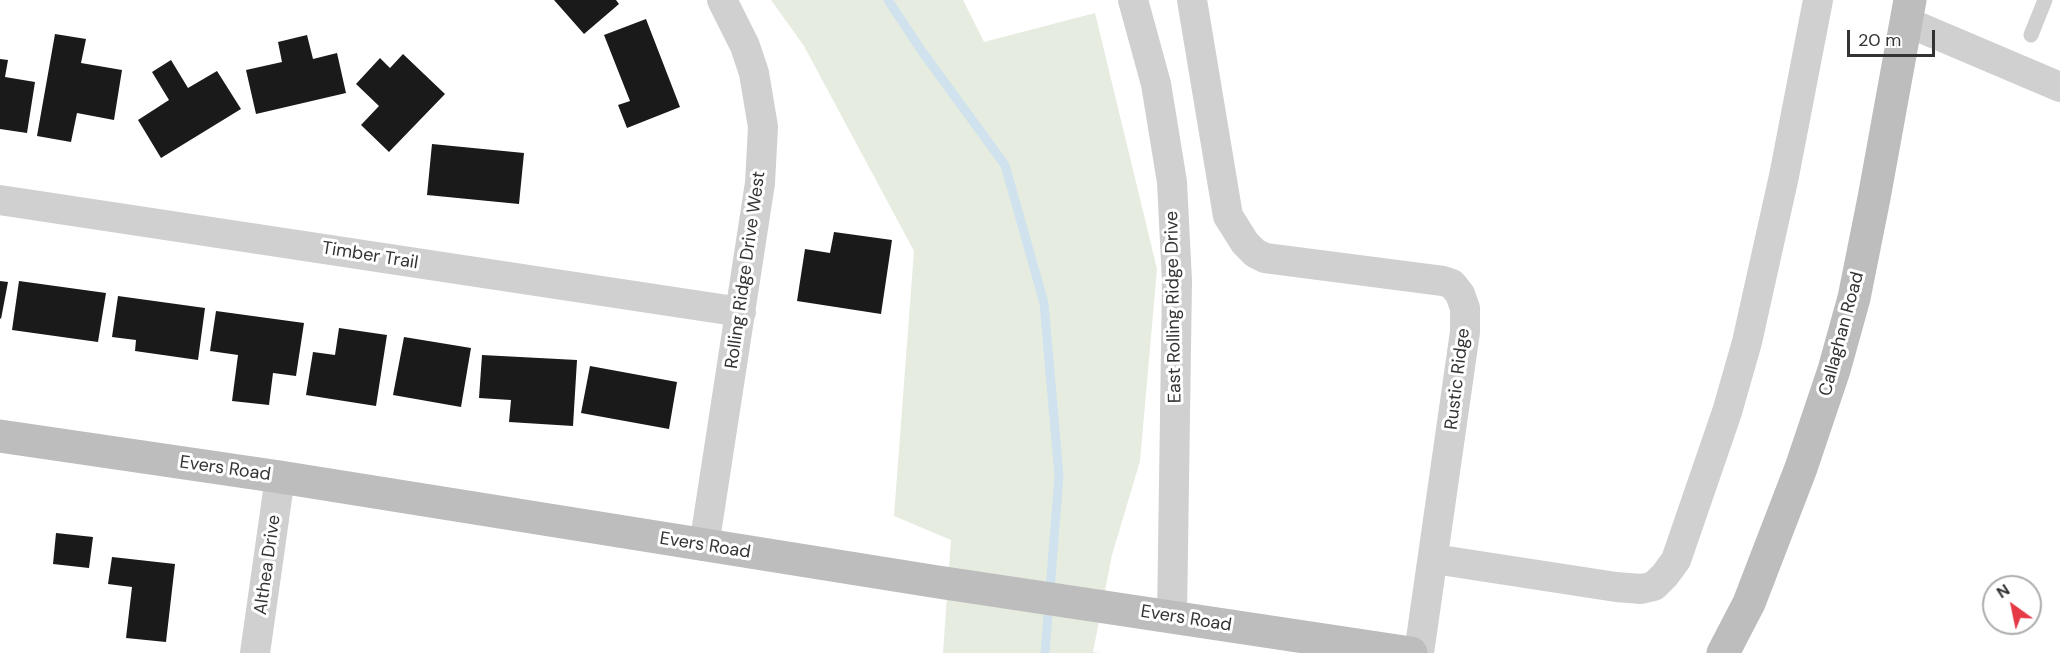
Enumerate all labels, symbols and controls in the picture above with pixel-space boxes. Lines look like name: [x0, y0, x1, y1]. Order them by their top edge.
scale bar: [1850, 18, 1938, 56]
text: 20 m: [1858, 28, 1901, 52]
street label: Rolling Ridge Drive West: [721, 170, 771, 370]
street label: East Rolling Ridge Drive: [1162, 211, 1186, 403]
street label: Timber Trail: [320, 238, 420, 274]
street label: Callaghan Road: [1815, 270, 1869, 398]
street label: Rustic Ridge: [1441, 327, 1475, 431]
street label: Evers Road: [178, 452, 272, 486]
street label: Althea Drive: [250, 514, 286, 616]
street label: Evers Road: [658, 528, 752, 564]
north arrow: [1982, 575, 2042, 635]
text: N: [1992, 579, 2014, 603]
street label: Evers Road: [1139, 601, 1233, 637]

